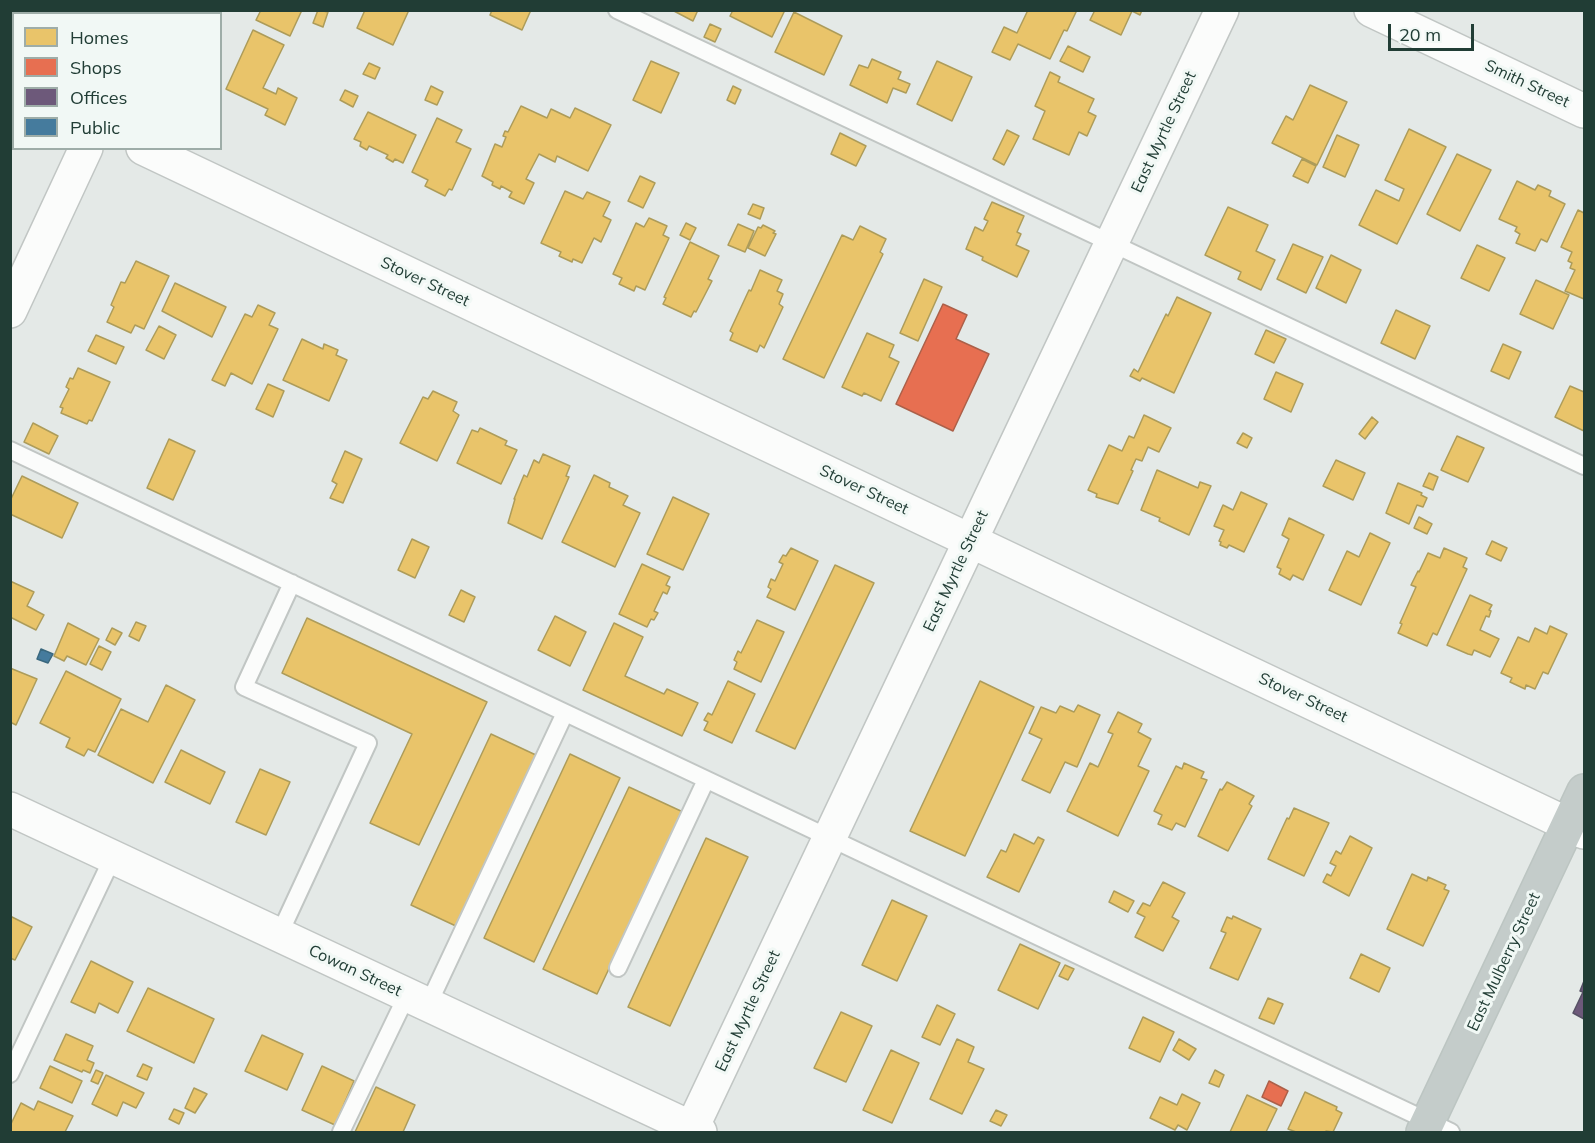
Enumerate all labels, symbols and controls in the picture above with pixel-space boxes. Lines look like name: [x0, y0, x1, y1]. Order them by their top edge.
legend: [12, 12, 222, 150]
scale bar: [1391, 12, 1476, 50]
text: 20 m: [1399, 23, 1441, 46]
text: Homes: [70, 26, 129, 49]
text: Shops: [70, 56, 122, 79]
street label: Smith Street: [1482, 56, 1572, 112]
street label: East Myrtle Street: [1128, 68, 1200, 196]
text: Offices: [70, 86, 127, 109]
text: Public: [70, 116, 120, 139]
street label: Stover Street: [378, 253, 472, 311]
street label: Stover Street: [817, 461, 911, 519]
street label: East Myrtle Street: [920, 507, 992, 635]
street label: Stover Street: [1256, 669, 1350, 727]
street label: East Mulberry Street: [1463, 890, 1545, 1034]
street label: Cowan Street: [305, 941, 405, 1001]
street label: East Myrtle Street: [712, 947, 784, 1075]

